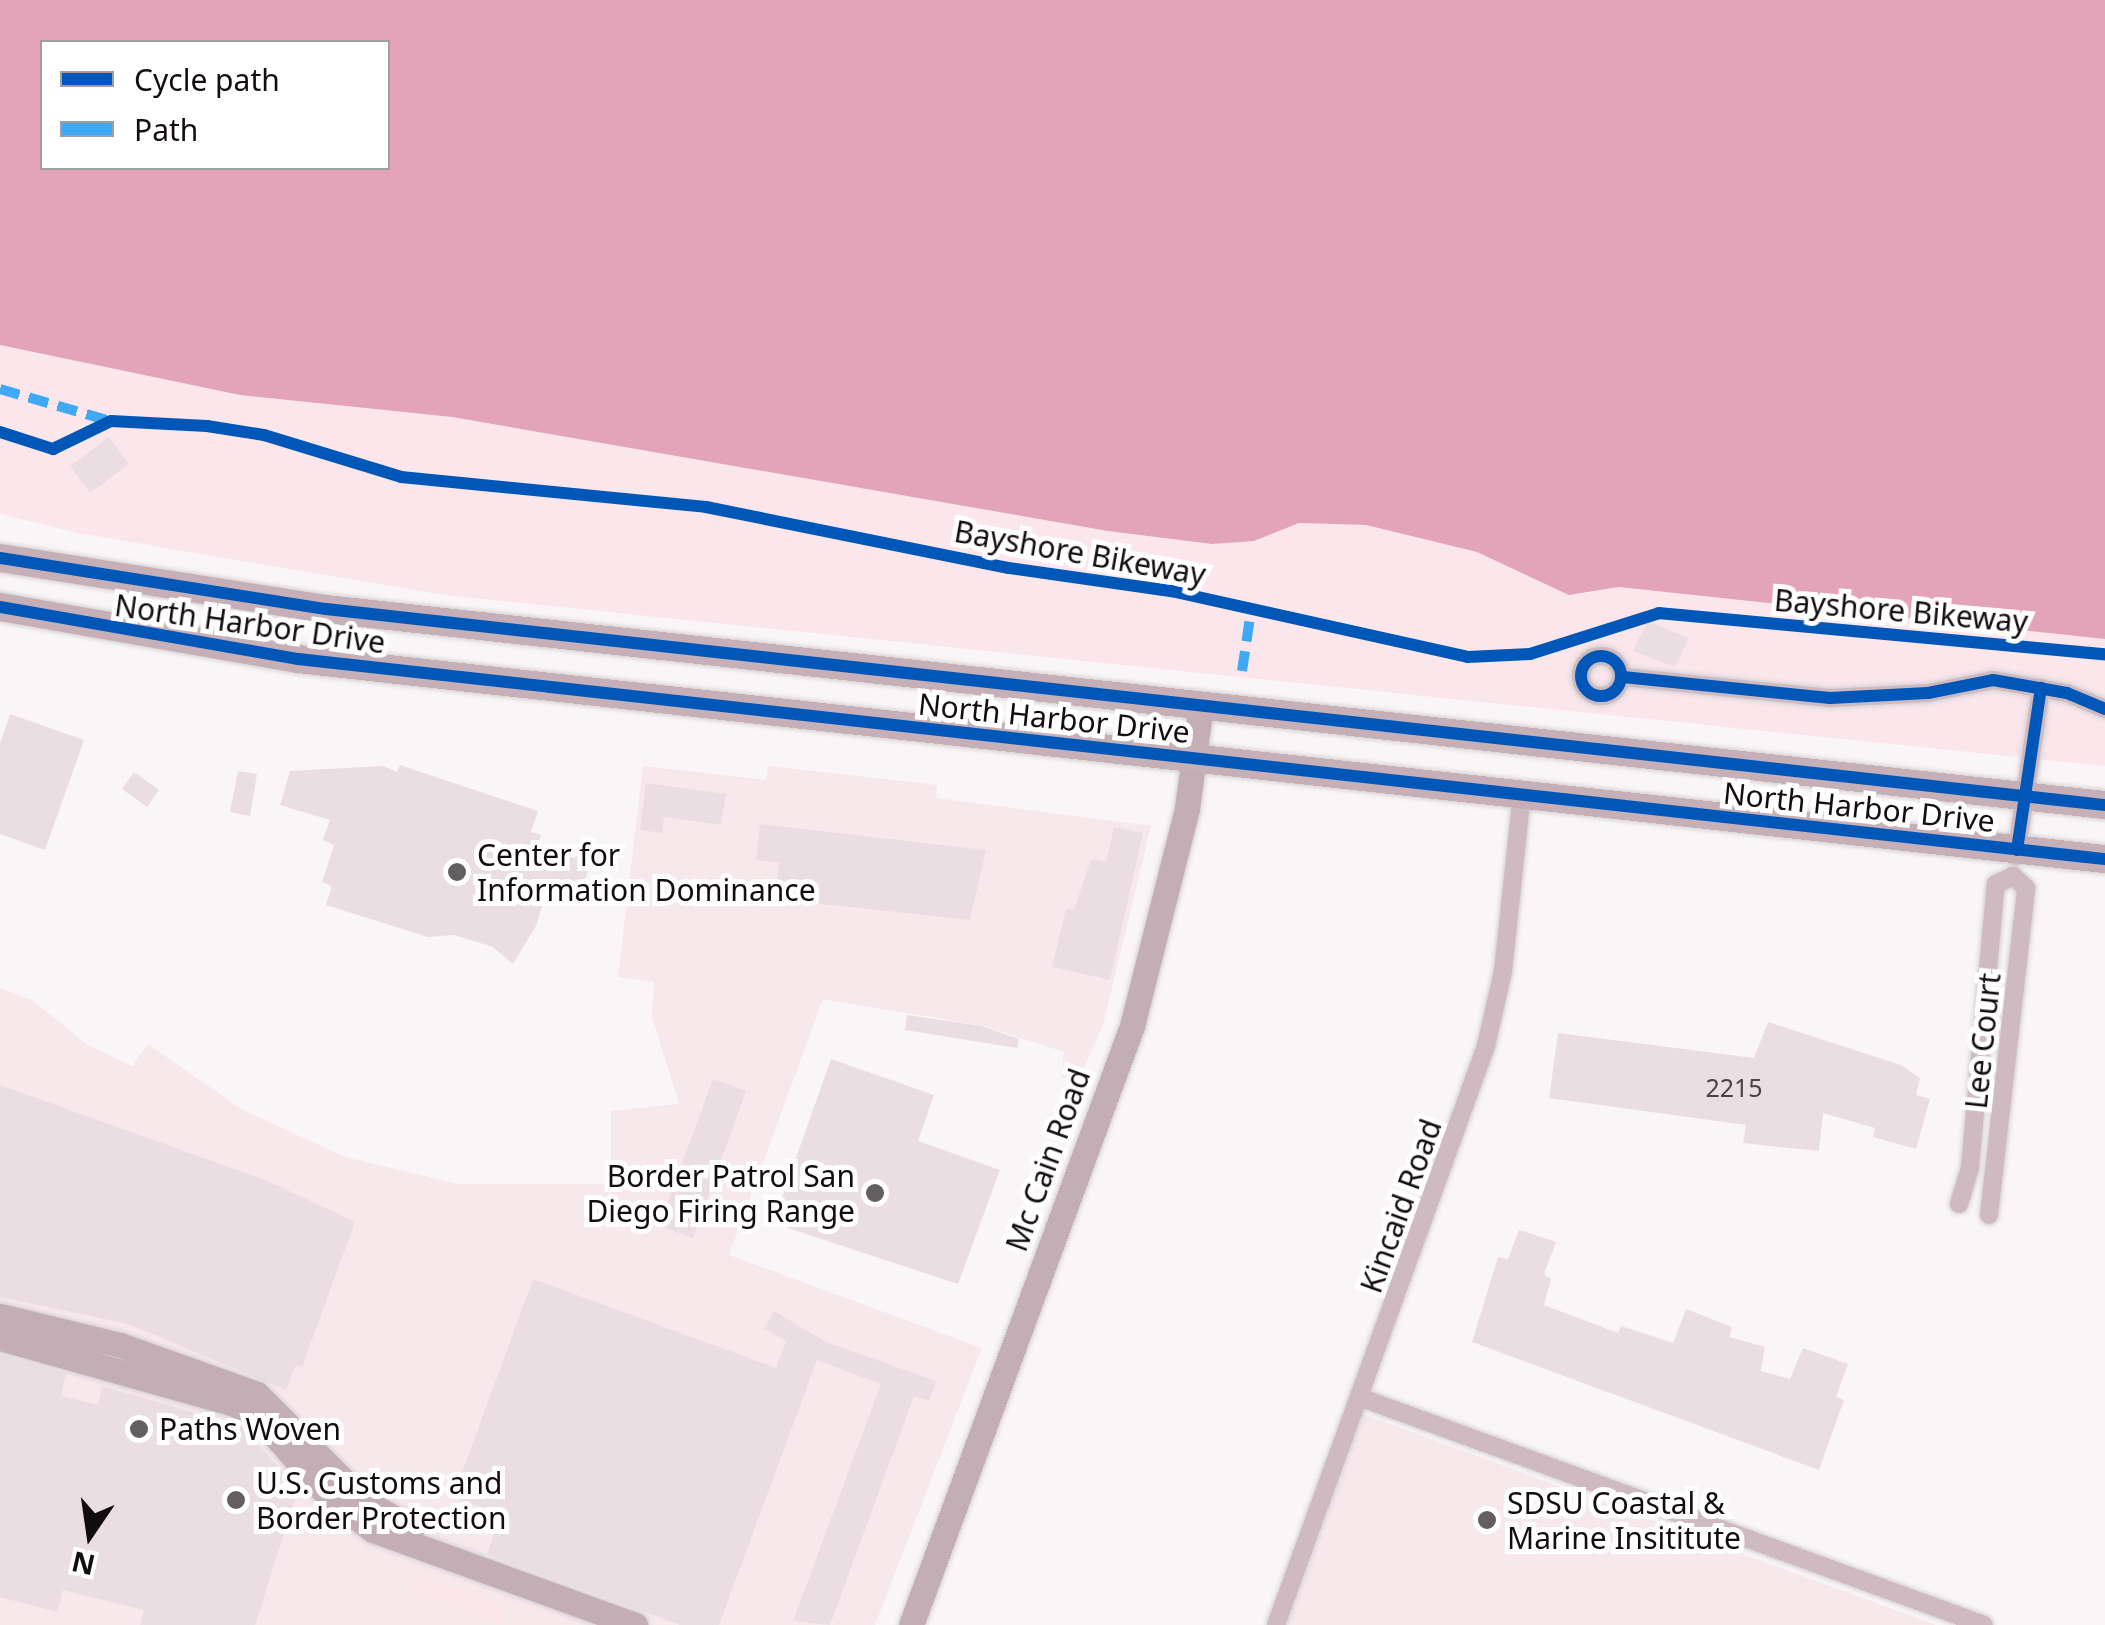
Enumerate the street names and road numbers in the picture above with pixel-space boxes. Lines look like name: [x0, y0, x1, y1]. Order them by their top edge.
street label: Bayshore Bikeway: [952, 513, 1208, 593]
street label: Bayshore Bikeway: [1773, 582, 2029, 640]
street label: North Harbor Drive: [112, 587, 388, 661]
street label: North Harbor Drive: [916, 686, 1192, 750]
street label: North Harbor Drive: [1721, 775, 1997, 839]
street label: Lee Court: [1958, 971, 2008, 1111]
street label: Mc Cain Road: [998, 1064, 1098, 1256]
street label: Kincaid Road: [1353, 1114, 1449, 1298]

